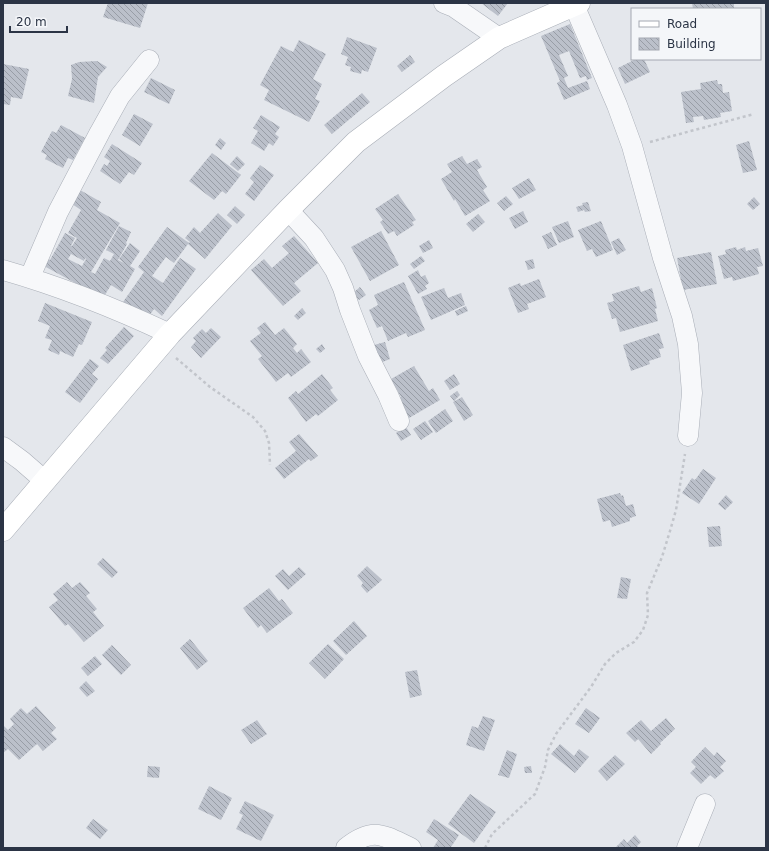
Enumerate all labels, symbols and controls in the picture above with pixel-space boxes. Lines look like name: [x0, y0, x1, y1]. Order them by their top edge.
scale bar: [10, 8, 67, 34]
legend: [631, 8, 761, 60]
text: 20 m: [16, 15, 47, 29]
text: Road: [667, 17, 697, 31]
text: Building: [667, 37, 716, 51]

